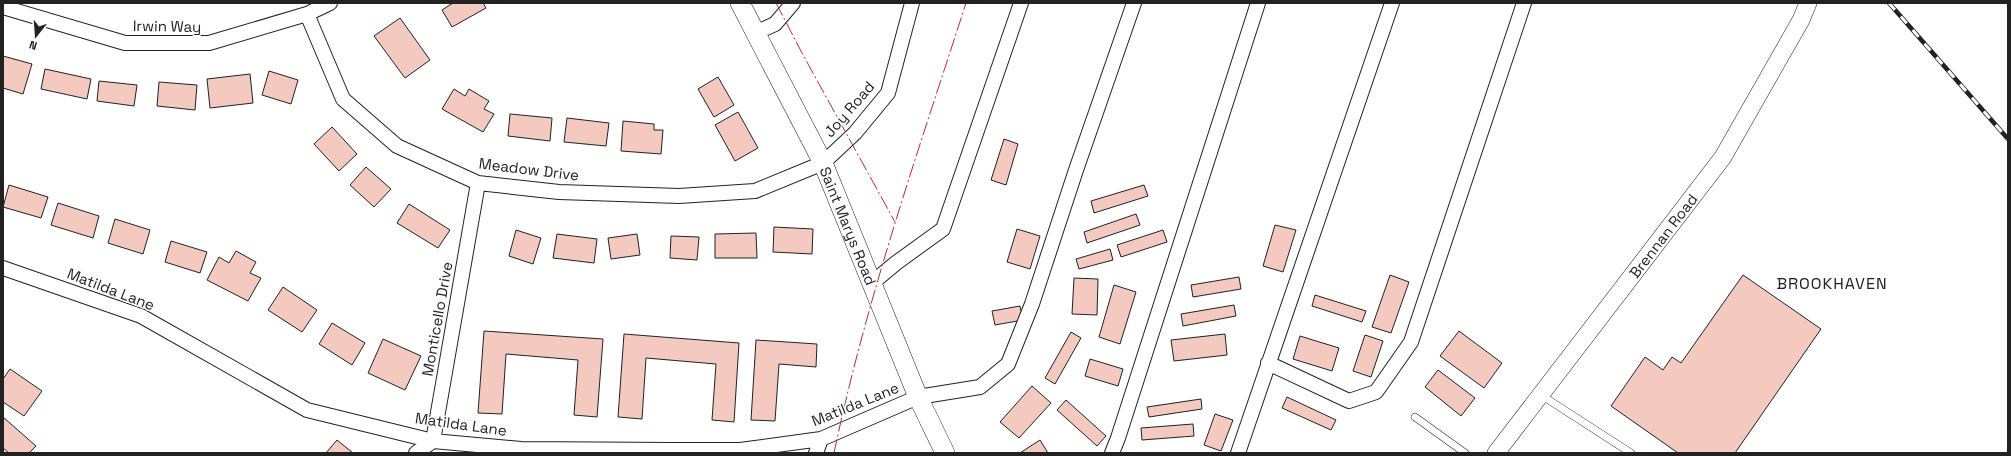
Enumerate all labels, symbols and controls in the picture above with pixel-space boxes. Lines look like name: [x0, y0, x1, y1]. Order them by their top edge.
north arrow: [16, 16, 56, 56]
street label: Irwin Way: [133, 16, 201, 36]
text: N: [28, 38, 39, 53]
street label: Joy Road: [820, 77, 878, 141]
street label: Meadow Drive: [478, 153, 580, 185]
street label: Saint Marys Road: [816, 164, 881, 288]
street label: Brennan Road: [1624, 190, 1701, 281]
street label: Monticello Drive: [418, 260, 456, 378]
street label: Matilda Lane: [64, 264, 158, 314]
district label: BROOKHAVEN: [1776, 273, 1888, 294]
street label: Matilda Lane: [809, 378, 902, 430]
street label: Matilda Lane: [414, 408, 508, 440]

